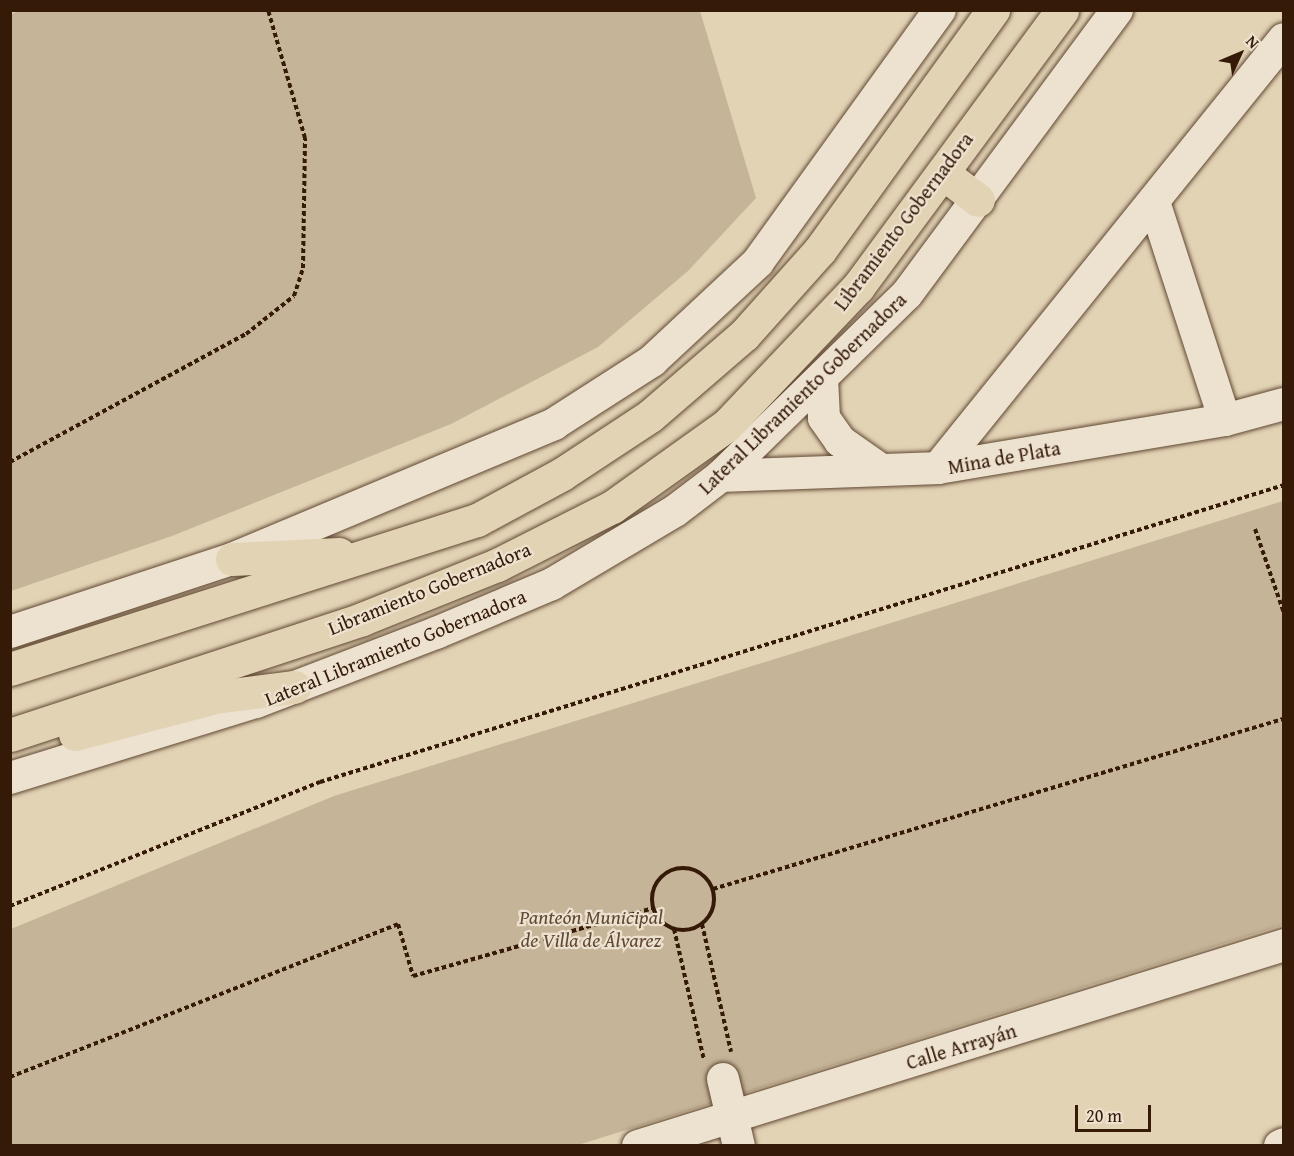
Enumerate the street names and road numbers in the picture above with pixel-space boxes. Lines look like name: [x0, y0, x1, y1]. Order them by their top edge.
street label: Libramiento Gobernadora: [828, 127, 978, 315]
street label: Lateral Libramiento Gobernadora: [693, 287, 911, 499]
street label: Mina de Plata: [946, 435, 1062, 479]
street label: Libramiento Gobernadora: [324, 536, 534, 640]
street label: Lateral Libramiento Gobernadora: [261, 583, 529, 711]
street label: Calle Arrayán: [903, 1018, 1019, 1074]

